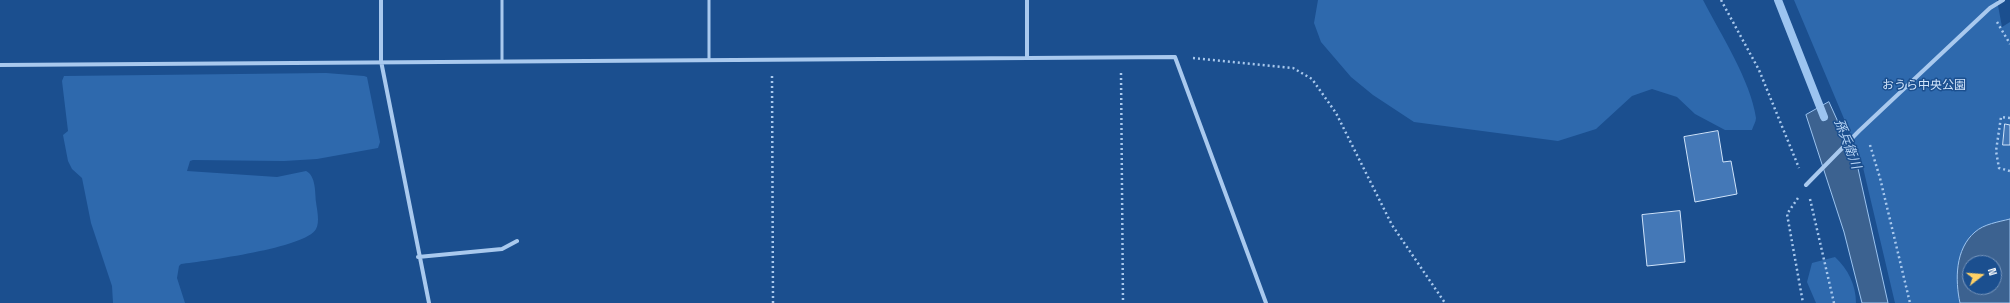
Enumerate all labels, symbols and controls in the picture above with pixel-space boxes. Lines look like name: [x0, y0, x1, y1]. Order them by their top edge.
park label: おうら中央公園: [1882, 79, 1966, 93]
water label: 孫兵衛川: [1830, 117, 1864, 171]
north arrow: [1962, 255, 2002, 295]
text: N: [1985, 266, 2000, 277]

